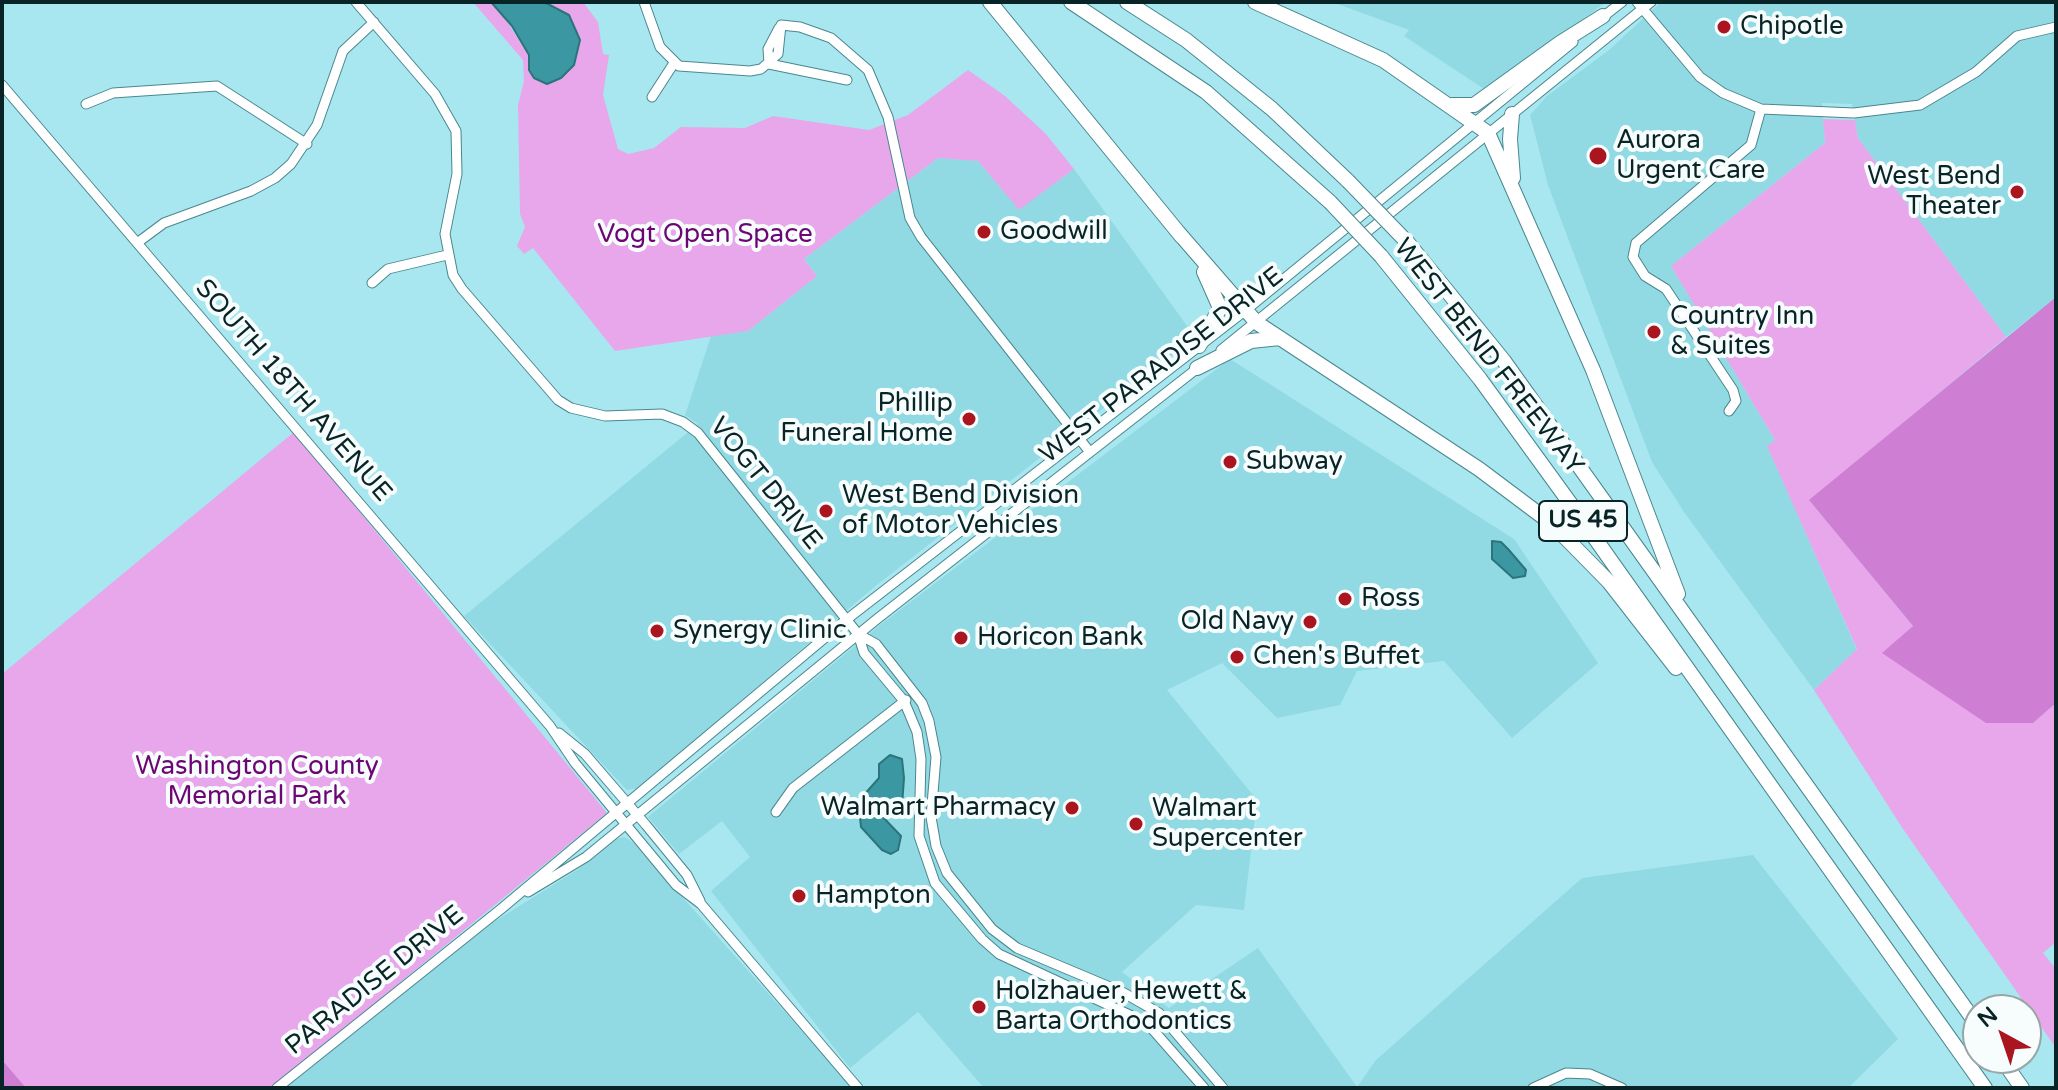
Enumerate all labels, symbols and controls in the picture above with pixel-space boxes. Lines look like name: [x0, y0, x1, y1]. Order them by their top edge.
place label: Chipotle: [1740, 11, 1844, 43]
marker: Chipotle: [1715, 18, 1733, 36]
place label: Aurora Urgent Care: [1616, 125, 1765, 186]
marker: Aurora Urgent Care: [1587, 145, 1609, 167]
place label: West Bend Theater: [1867, 161, 2001, 222]
marker: West Bend Theater: [2008, 183, 2026, 201]
place label: Goodwill: [1000, 216, 1108, 248]
park label: Vogt Open Space: [597, 219, 813, 251]
marker: Goodwill: [975, 223, 993, 241]
street label: WEST BEND FREEWAY: [1386, 233, 1590, 481]
street label: WEST PARADISE DRIVE: [1034, 261, 1290, 471]
street label: SOUTH 18TH AVENUE: [188, 274, 398, 508]
place label: Country Inn & Suites: [1670, 301, 1814, 362]
marker: Country Inn & Suites: [1645, 323, 1663, 341]
place label: Phillip Funeral Home: [780, 388, 953, 450]
marker: Phillip Funeral Home: [960, 410, 978, 428]
street label: VOGT DRIVE: [702, 412, 828, 556]
place label: Subway: [1246, 446, 1343, 478]
marker: Subway: [1221, 453, 1239, 471]
place label: West Bend Division of Motor Vehicles: [842, 480, 1079, 542]
road number: US 45: [1539, 501, 1627, 541]
marker: West Bend Division of Motor Vehicles: [817, 502, 835, 520]
place label: Ross: [1361, 583, 1420, 615]
marker: Ross: [1336, 590, 1354, 608]
place label: Old Navy: [1180, 606, 1294, 638]
marker: Old Navy: [1301, 613, 1319, 631]
place label: Synergy Clinic: [673, 615, 847, 647]
marker: Synergy Clinic: [648, 622, 666, 640]
place label: Horicon Bank: [977, 622, 1143, 654]
marker: Horicon Bank: [952, 629, 970, 647]
place label: Chen's Buffet: [1253, 641, 1420, 673]
marker: Chen's Buffet: [1228, 648, 1246, 666]
park label: Washington County Memorial Park: [135, 751, 379, 812]
place label: Walmart Pharmacy: [821, 792, 1056, 824]
place label: Walmart Supercenter: [1152, 793, 1303, 854]
marker: Walmart Pharmacy: [1063, 799, 1081, 817]
marker: Walmart Supercenter: [1127, 815, 1145, 833]
place label: Hampton: [815, 880, 931, 912]
marker: Hampton: [790, 887, 808, 905]
street label: PARADISE DRIVE: [280, 900, 470, 1062]
place label: Holzhauer, Hewett & Barta Orthodontics: [995, 976, 1248, 1038]
north arrow: [1962, 994, 2042, 1074]
marker: Holzhauer, Hewett & Barta Orthodontics: [970, 998, 988, 1016]
text: N: [1973, 1002, 2003, 1033]

